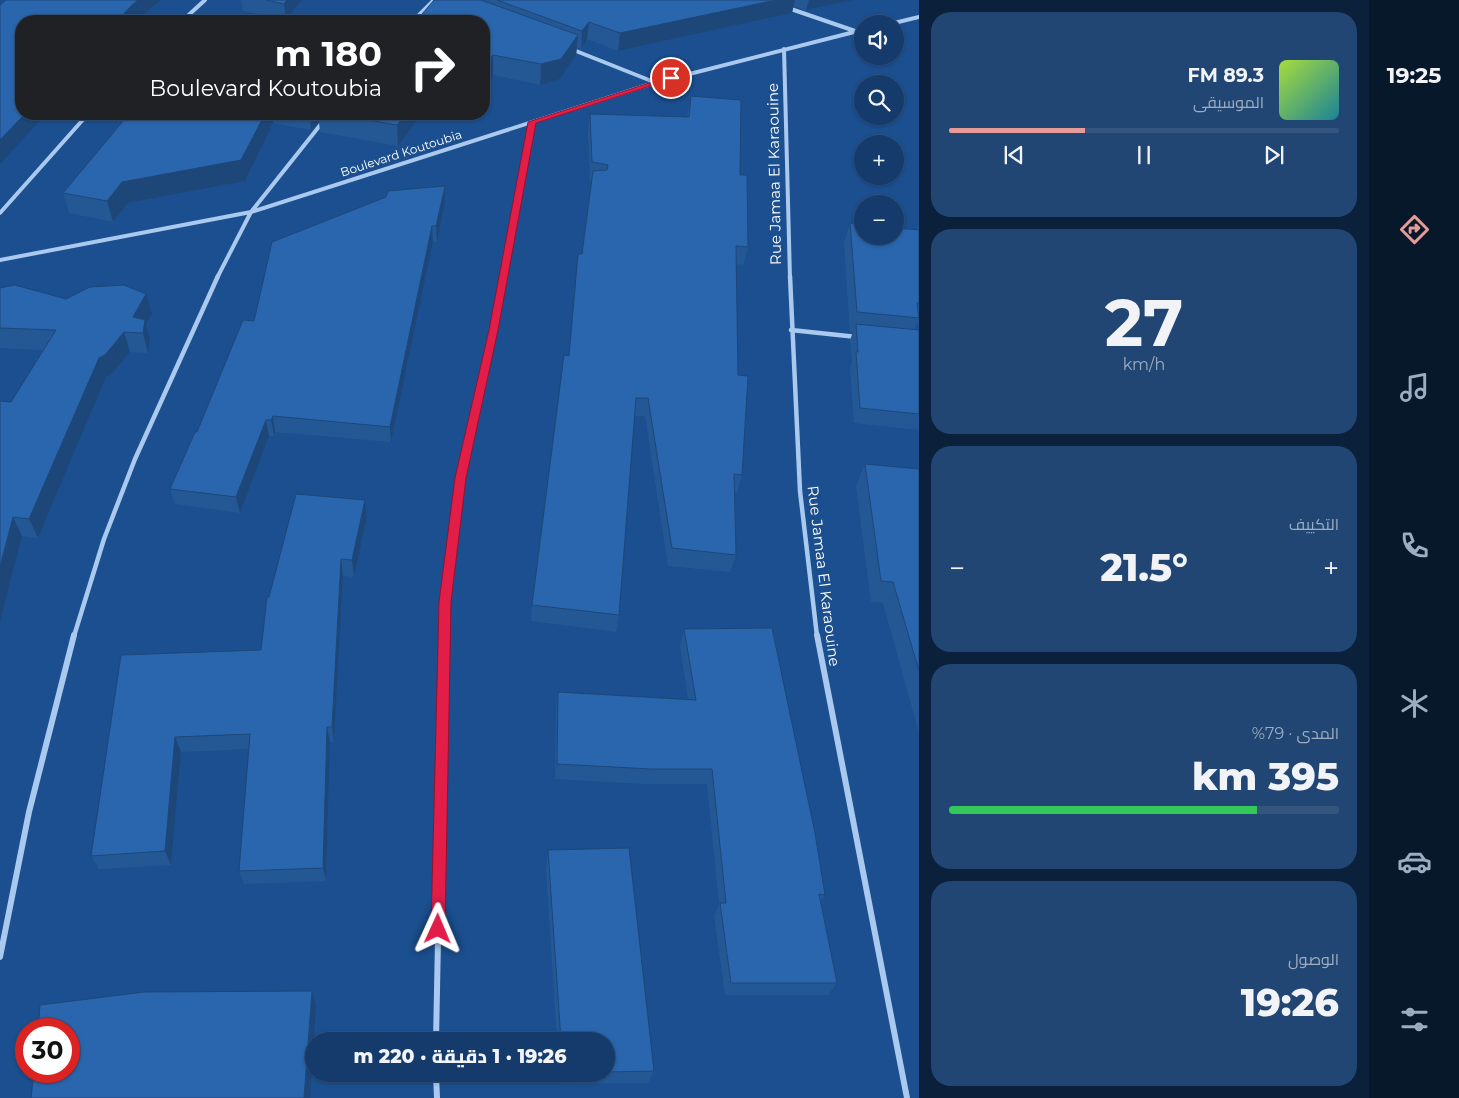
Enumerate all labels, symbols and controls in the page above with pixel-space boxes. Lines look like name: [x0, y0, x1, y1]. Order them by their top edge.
map controls: [854, 15, 904, 245]
button: sound: [854, 15, 904, 65]
text: 180 m: [275, 32, 382, 75]
icon: right: [400, 35, 465, 100]
pin: [650, 57, 692, 99]
text: 19:25: [1387, 62, 1441, 89]
icon: arrive: [657, 64, 685, 92]
text: 89.3 FM: [1188, 64, 1264, 87]
text: Boulevard Koutoubia: [150, 75, 382, 102]
button: search: [854, 75, 904, 125]
street label: Rue Jamaa El Karaouine: [763, 83, 785, 265]
text: الموسيقى: [1193, 93, 1264, 112]
street label: Boulevard Koutoubia: [338, 126, 464, 180]
button: +: [854, 135, 904, 185]
icon: previous: [1000, 141, 1028, 169]
icon: pause: [1130, 141, 1158, 169]
icon: next: [1260, 141, 1288, 169]
button: −: [854, 195, 904, 245]
icon: directions: [1397, 212, 1432, 247]
text: 27: [1105, 283, 1183, 362]
text: km/h: [1123, 355, 1165, 374]
icon: music: [1397, 370, 1432, 405]
street label: Rue Jamaa El Karaouine: [803, 484, 845, 668]
text: التكييف: [1289, 515, 1339, 534]
icon: phone: [1397, 528, 1432, 563]
text: 21.5°: [1100, 544, 1188, 591]
text: −: [949, 551, 965, 585]
text: +: [1323, 551, 1339, 585]
icon: climate: [1397, 686, 1432, 721]
text: المدى · 79%: [1252, 724, 1339, 743]
text: 395 km: [1192, 753, 1339, 800]
icon: car: [1397, 844, 1432, 879]
position arrow: [411, 902, 463, 954]
text: الوصول: [1288, 950, 1339, 969]
text: 19:26: [1241, 979, 1339, 1026]
icon: filters: [1397, 1002, 1432, 1037]
speed limit sign: 30: [15, 1018, 80, 1083]
text: 19:26 · 1 دقيقة · 220 m: [353, 1045, 567, 1068]

